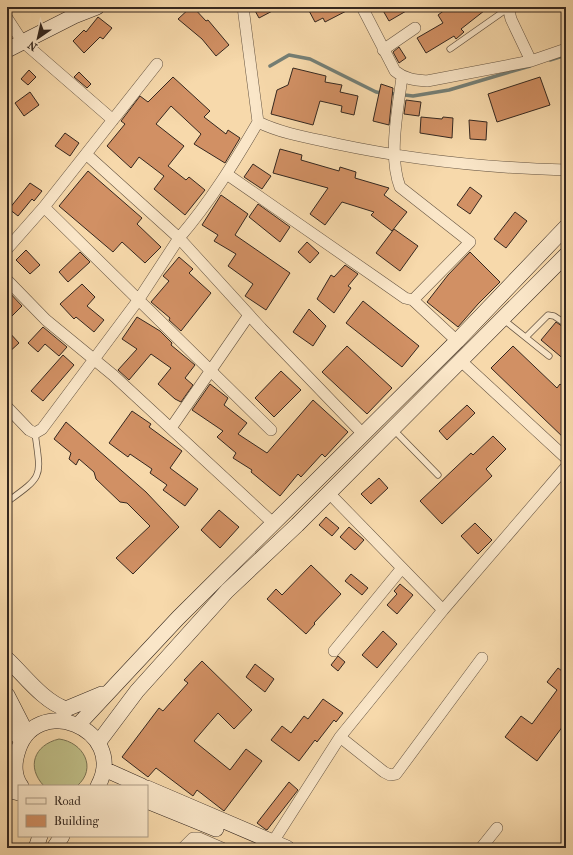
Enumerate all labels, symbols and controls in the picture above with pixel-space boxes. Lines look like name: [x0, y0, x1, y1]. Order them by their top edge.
north arrow: [18, 18, 58, 58]
text: N: [25, 38, 40, 54]
legend: [18, 785, 148, 837]
text: Road: [54, 794, 81, 808]
text: Building: [54, 814, 99, 828]

